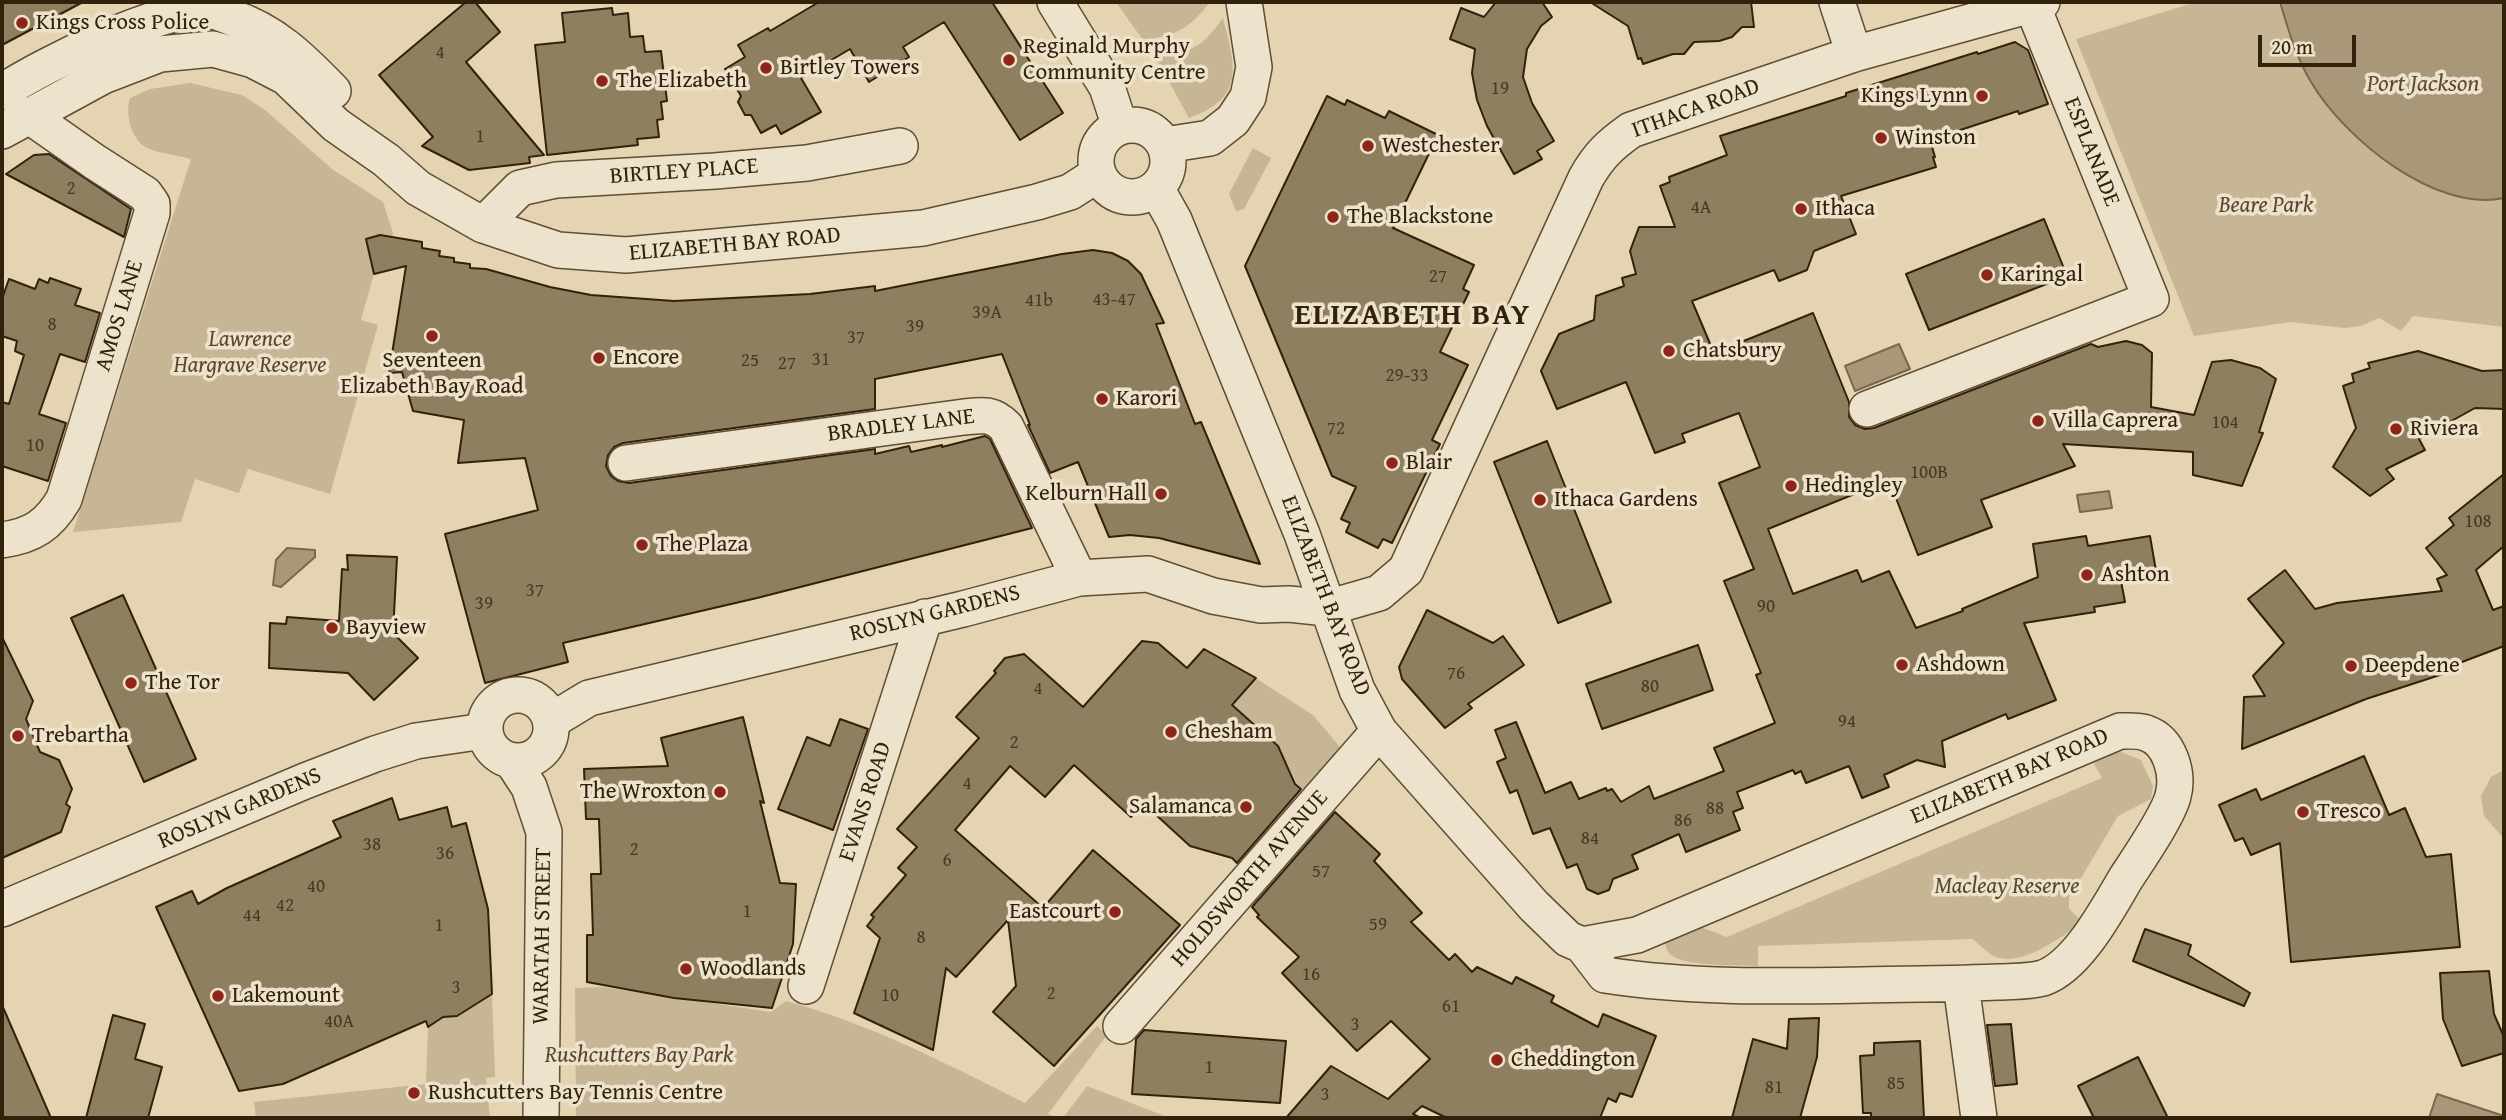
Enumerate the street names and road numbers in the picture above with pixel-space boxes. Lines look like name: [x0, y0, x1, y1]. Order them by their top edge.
street label: ITHACA ROAD: [1628, 73, 1764, 145]
street label: ESPLANADE: [2057, 94, 2125, 210]
street label: BIRTLEY PLACE: [609, 153, 759, 191]
street label: ELIZABETH BAY ROAD: [628, 222, 842, 268]
street label: AMOS LANE: [90, 257, 150, 375]
street label: BRADLEY LANE: [826, 403, 976, 449]
street label: ELIZABETH BAY ROAD: [1274, 492, 1376, 700]
street label: ROSLYN GARDENS: [847, 579, 1023, 649]
street label: ELIZABETH BAY ROAD: [1907, 723, 2113, 831]
street label: EVANS ROAD: [834, 739, 898, 865]
street label: ROSLYN GARDENS: [154, 762, 326, 856]
street label: HOLDSWORTH AVENUE: [1166, 785, 1334, 973]
street label: WARATAH STREET: [528, 847, 558, 1025]

